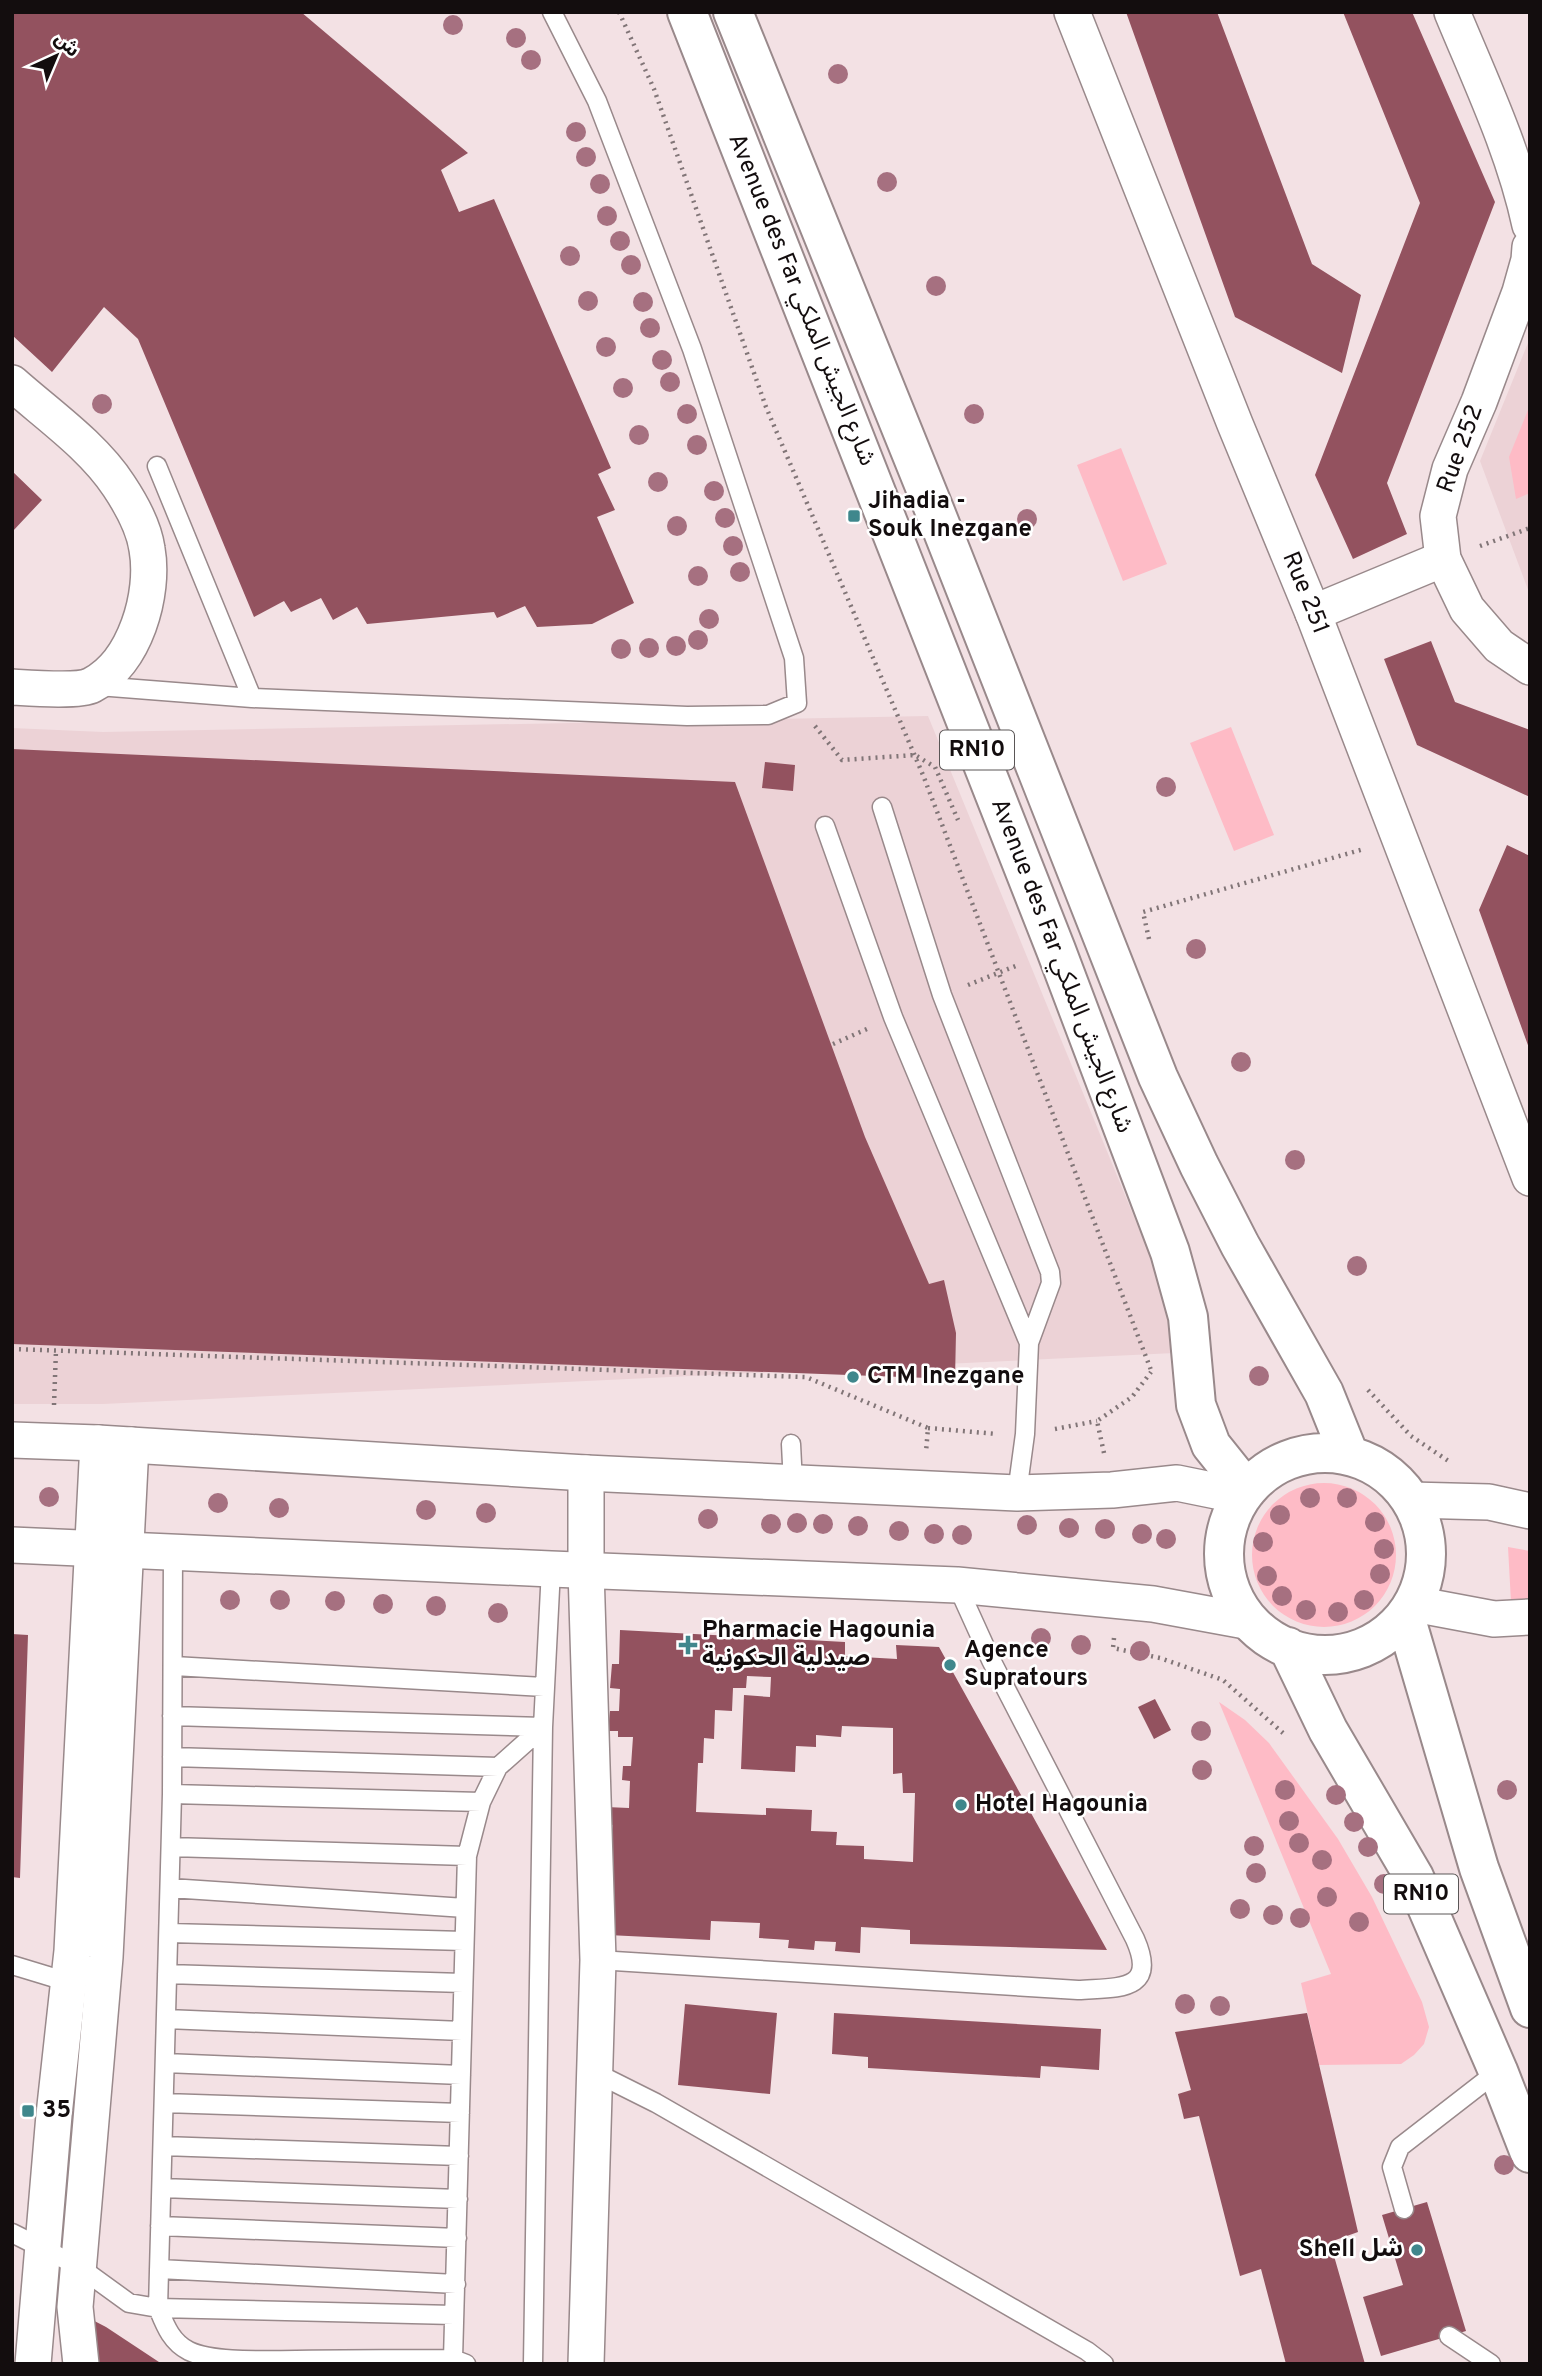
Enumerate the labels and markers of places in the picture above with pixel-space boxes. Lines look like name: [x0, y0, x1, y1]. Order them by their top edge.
place label: Jihadia - Souk Inezgane: [868, 487, 1032, 545]
marker: Jihadia - Souk Inezgane: [846, 508, 862, 524]
place label: CTM Inezgane: [867, 1362, 1024, 1392]
marker: CTM Inezgane: [845, 1369, 861, 1385]
place label: Pharmacie Hagounia صيدلية الحكونية: [702, 1616, 935, 1674]
place label: Agence Supratours: [964, 1636, 1088, 1694]
marker: Pharmacie Hagounia صيدلية الحكونية: [680, 1637, 696, 1653]
marker: Agence Supratours: [942, 1657, 958, 1673]
place label: Hotel Hagounia: [975, 1790, 1148, 1820]
marker: Hotel Hagounia: [953, 1797, 969, 1813]
place label: 35: [42, 2096, 71, 2126]
marker: 35: [20, 2103, 36, 2119]
place label: Shell شل: [1299, 2235, 1403, 2265]
marker: Shell شل: [1409, 2242, 1425, 2258]

